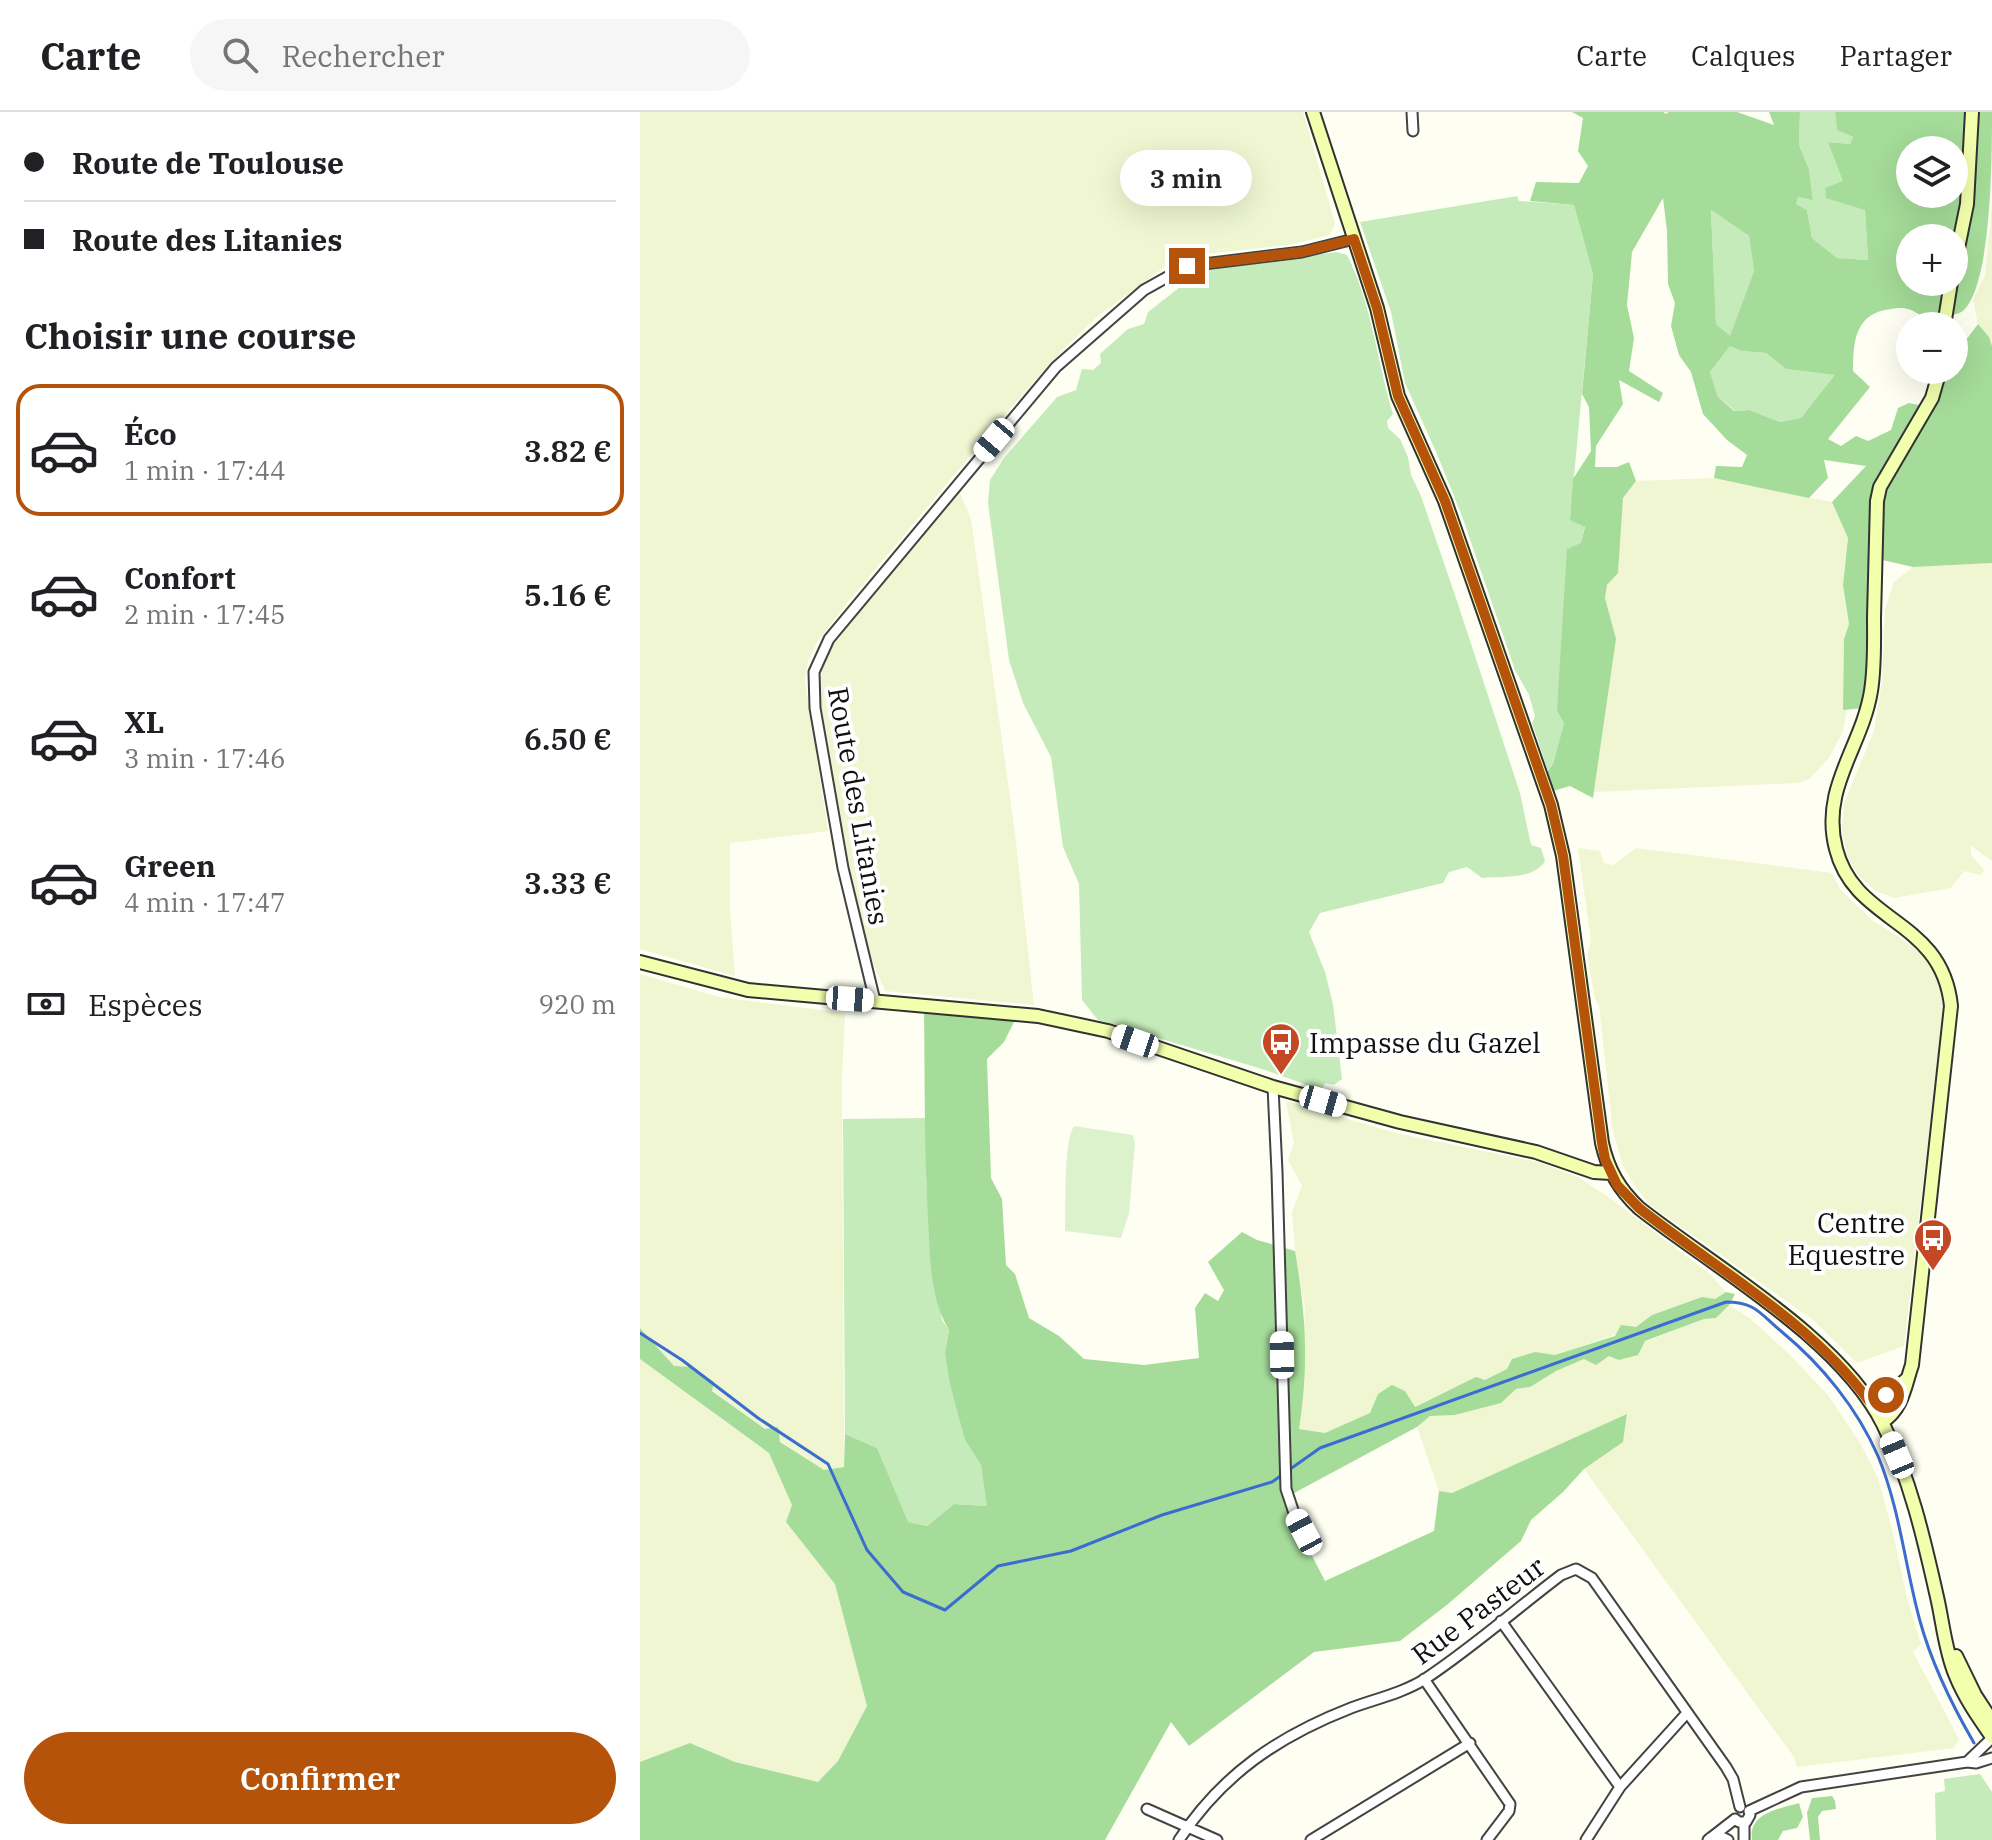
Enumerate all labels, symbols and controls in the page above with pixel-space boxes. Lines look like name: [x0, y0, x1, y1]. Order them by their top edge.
search box: [190, 19, 750, 91]
text: Carte: [40, 31, 142, 80]
icon: search: [218, 33, 262, 77]
text: Rechercher: [282, 36, 445, 75]
text: Carte: [1576, 37, 1647, 74]
text: Calques: [1691, 37, 1795, 74]
text: Partager: [1839, 37, 1952, 74]
map controls: [1896, 136, 1968, 384]
button: layers: [1896, 136, 1968, 208]
text: Route de Toulouse: [72, 143, 344, 182]
callout: 3 min: [1121, 150, 1253, 206]
text: 3 min: [1150, 161, 1222, 195]
text: Route des Litanies: [72, 220, 343, 259]
button: +: [1896, 224, 1968, 296]
route end: [1169, 248, 1205, 284]
text: Choisir une course: [24, 312, 356, 359]
button: −: [1896, 312, 1968, 384]
icon: car: [28, 414, 100, 486]
text: Éco: [124, 414, 177, 453]
car: [969, 414, 1019, 466]
text: 3.82 €: [524, 431, 612, 470]
text: 1 min · 17:44: [124, 453, 286, 487]
icon: car: [28, 558, 100, 630]
text: Confort: [124, 558, 236, 597]
text: 5.16 €: [524, 575, 612, 614]
text: 2 min · 17:45: [124, 597, 286, 631]
street label: Route des Litanies: [820, 684, 898, 928]
icon: car: [28, 702, 100, 774]
text: XL: [124, 702, 164, 741]
text: 6.50 €: [524, 719, 612, 758]
text: 3 min · 17:46: [124, 741, 286, 775]
icon: car: [28, 846, 100, 918]
text: Green: [124, 846, 216, 885]
text: 3.33 €: [524, 863, 612, 902]
text: 4 min · 17:47: [124, 885, 286, 919]
icon: cash: [24, 982, 68, 1026]
text: Espèces: [88, 985, 203, 1024]
car: [825, 985, 875, 1013]
text: 920 m: [538, 987, 616, 1021]
bus stop icon: Impasse du Gazel: [1260, 1021, 1302, 1076]
car: [1108, 1022, 1162, 1060]
place label: Impasse du Gazel: [1309, 1024, 1541, 1061]
car: [1297, 1083, 1349, 1119]
place label: Centre Equestre: [1787, 1204, 1905, 1273]
bus stop icon: Centre Equestre: [1912, 1217, 1954, 1272]
car: [1270, 1331, 1294, 1379]
route start: [1868, 1377, 1904, 1413]
car: [1877, 1428, 1917, 1482]
car: [1282, 1505, 1326, 1559]
street label: Rue Pasteur: [1404, 1547, 1553, 1672]
button: Confirmer: [24, 1732, 616, 1824]

